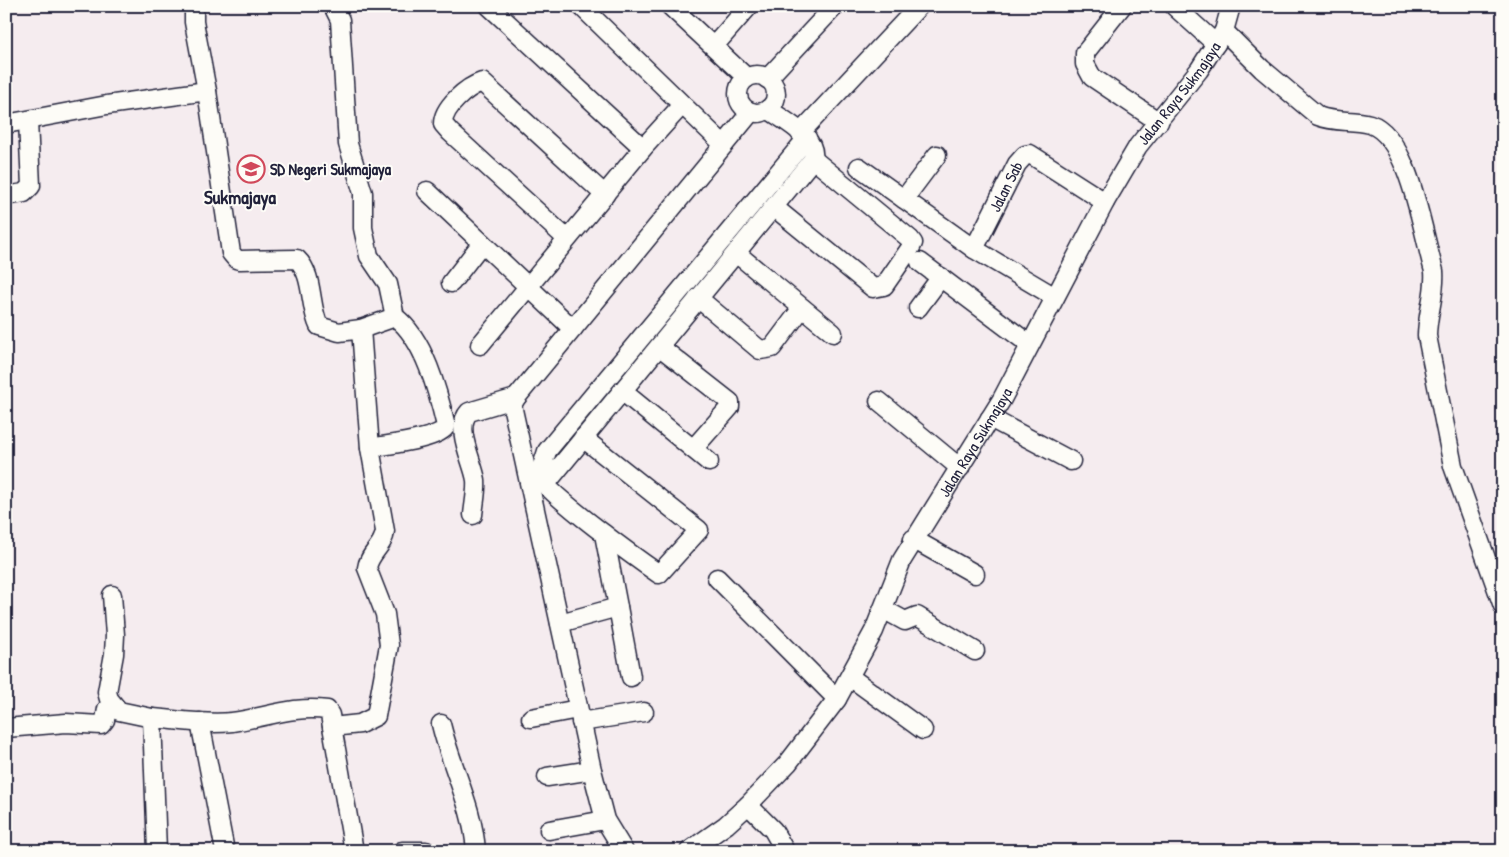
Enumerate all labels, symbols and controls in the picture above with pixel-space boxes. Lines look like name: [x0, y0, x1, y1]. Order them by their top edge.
street label: Jalan Raya Sukmajaya: [1132, 37, 1225, 149]
school or university icon: SD Negeri Sukmajaya: [236, 154, 266, 184]
place label: SD Negeri Sukmajaya: [270, 158, 392, 181]
street label: Jalan Sab: [984, 158, 1028, 216]
district label: Sukmajaya: [204, 184, 277, 211]
street label: Jalan Raya Sukmajaya: [933, 384, 1017, 501]

